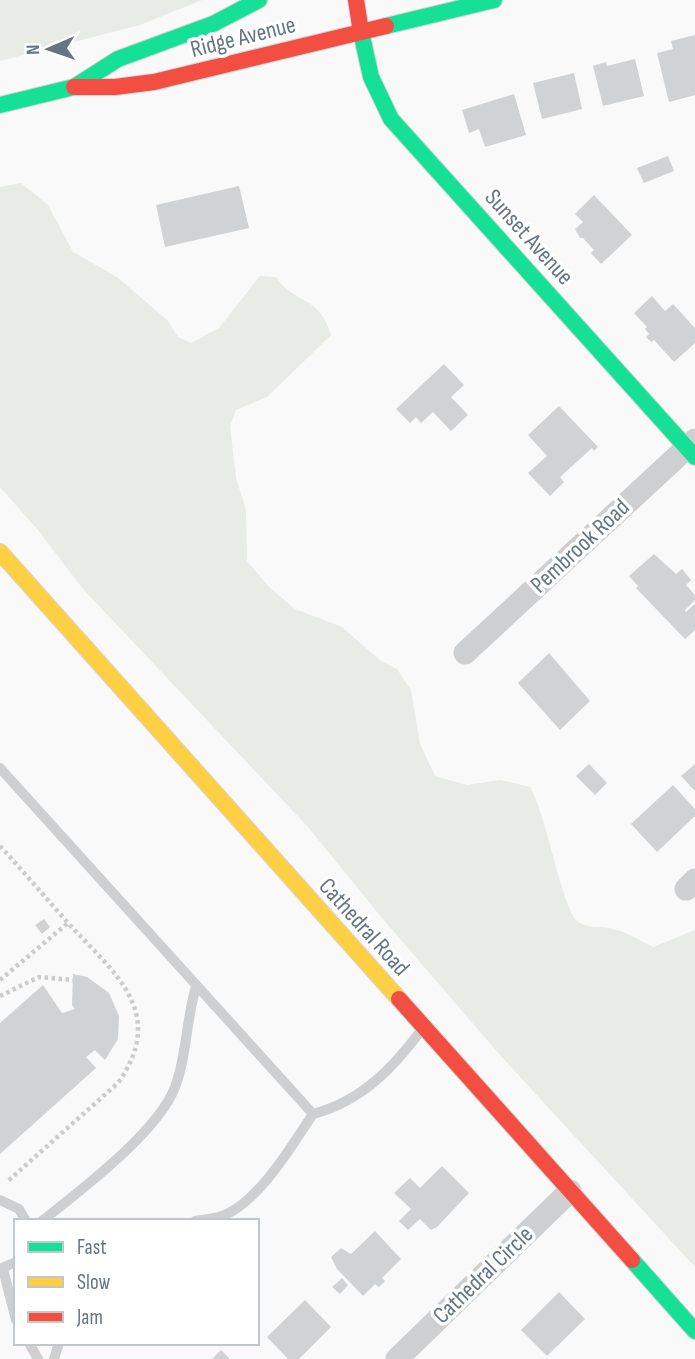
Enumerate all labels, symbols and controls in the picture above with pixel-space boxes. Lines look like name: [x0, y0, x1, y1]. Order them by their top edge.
street label: Ridge Avenue: [187, 10, 299, 64]
north arrow: [14, 14, 84, 84]
text: N: [22, 44, 45, 55]
street label: Sunset Avenue: [479, 183, 579, 291]
street label: Pembrook Road: [525, 493, 635, 599]
street label: Cathedral Road: [312, 872, 416, 982]
legend: [14, 1219, 259, 1345]
street label: Cathedral Circle: [427, 1220, 539, 1330]
text: Fast: [77, 1235, 107, 1260]
text: Slow: [77, 1270, 111, 1295]
text: Jam: [76, 1305, 103, 1330]

